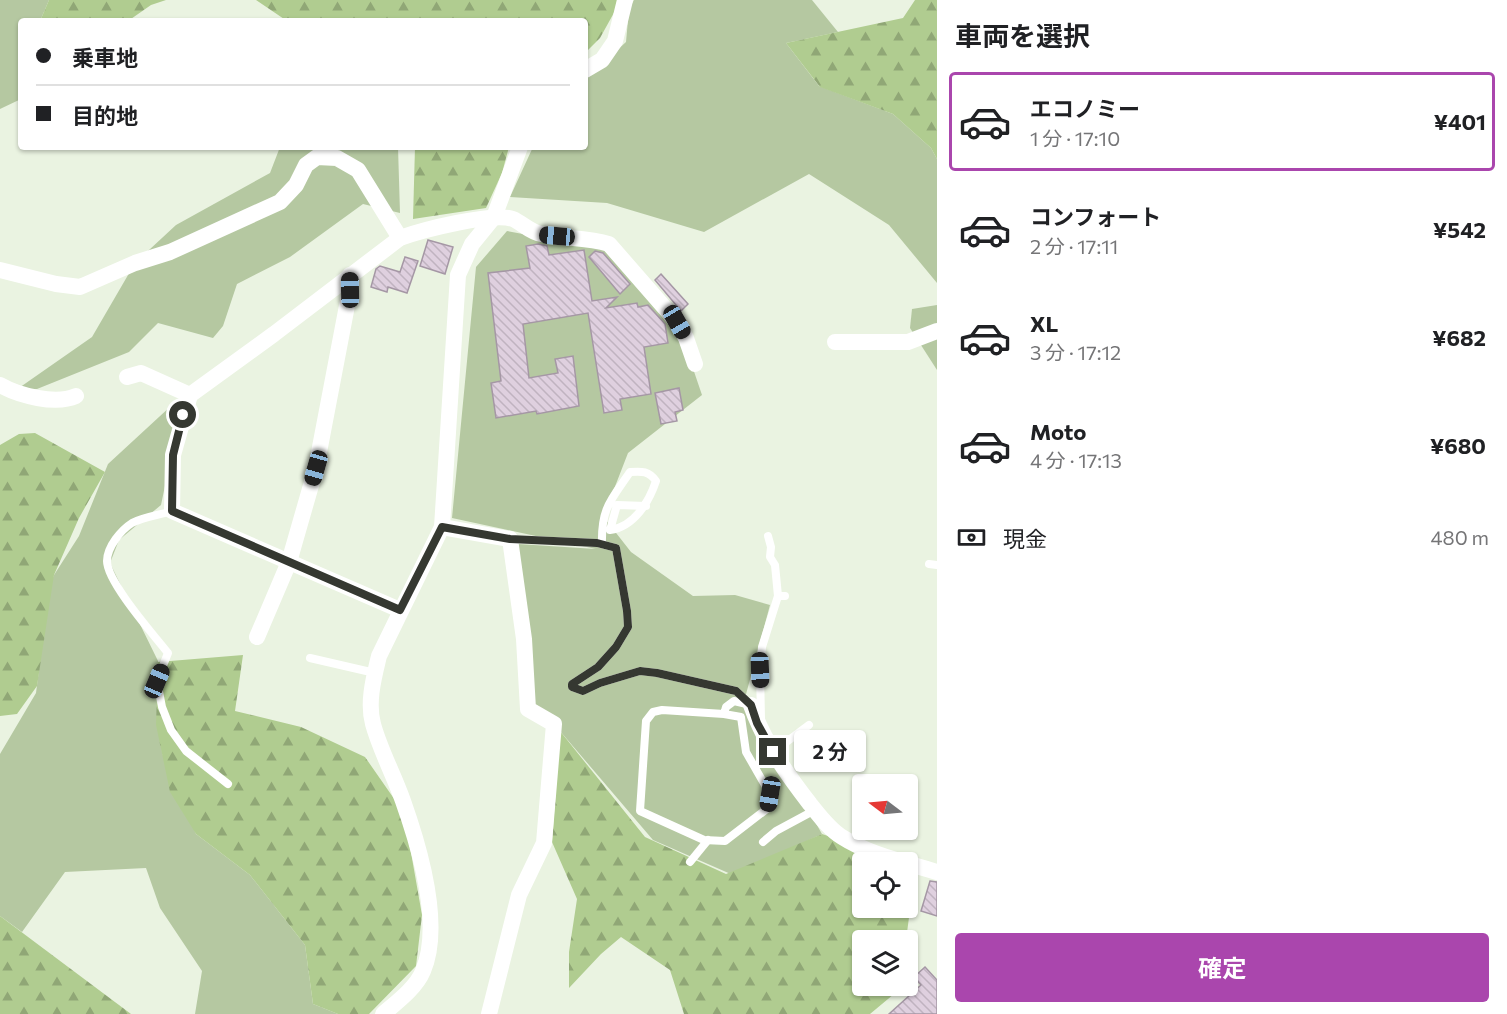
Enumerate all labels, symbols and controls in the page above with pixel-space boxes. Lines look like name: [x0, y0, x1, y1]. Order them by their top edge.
text: 車両を選択: [955, 19, 1090, 52]
text: 乗車地: [72, 44, 138, 71]
icon: car: [958, 95, 1012, 149]
text: エコノミー: [1030, 95, 1140, 122]
text: 目的地: [72, 102, 138, 129]
text: ¥401: [1434, 108, 1486, 135]
text: 1 分 · 17:10: [1030, 126, 1120, 150]
icon: car: [958, 203, 1012, 257]
text: コンフォート: [1030, 203, 1161, 230]
text: ¥542: [1433, 216, 1486, 243]
car: [538, 225, 576, 247]
text: 2 分 · 17:11: [1030, 234, 1118, 258]
car: [341, 272, 359, 308]
car: [660, 302, 694, 342]
text: XL: [1030, 310, 1058, 337]
icon: car: [958, 311, 1012, 365]
text: ¥682: [1432, 324, 1486, 351]
text: 3 分 · 17:12: [1030, 340, 1121, 364]
route start: [169, 401, 196, 428]
text: Moto: [1030, 418, 1086, 445]
icon: car: [958, 419, 1012, 473]
text: ¥680: [1430, 432, 1486, 459]
car: [302, 448, 330, 488]
text: 4 分 · 17:13: [1030, 448, 1122, 472]
icon: cash: [955, 521, 988, 554]
text: 現金: [1003, 525, 1047, 552]
text: 480 m: [1431, 525, 1489, 549]
car: [750, 652, 770, 688]
car: [142, 661, 172, 701]
callout: 2 分: [794, 731, 866, 773]
route end: [759, 738, 786, 765]
text: 2 分: [812, 739, 848, 763]
north arrow: [852, 774, 918, 840]
map controls: [852, 774, 918, 996]
car: [758, 775, 782, 813]
button: locate: [852, 852, 918, 918]
button: layers: [852, 930, 918, 996]
button: 確定: [955, 933, 1489, 1002]

